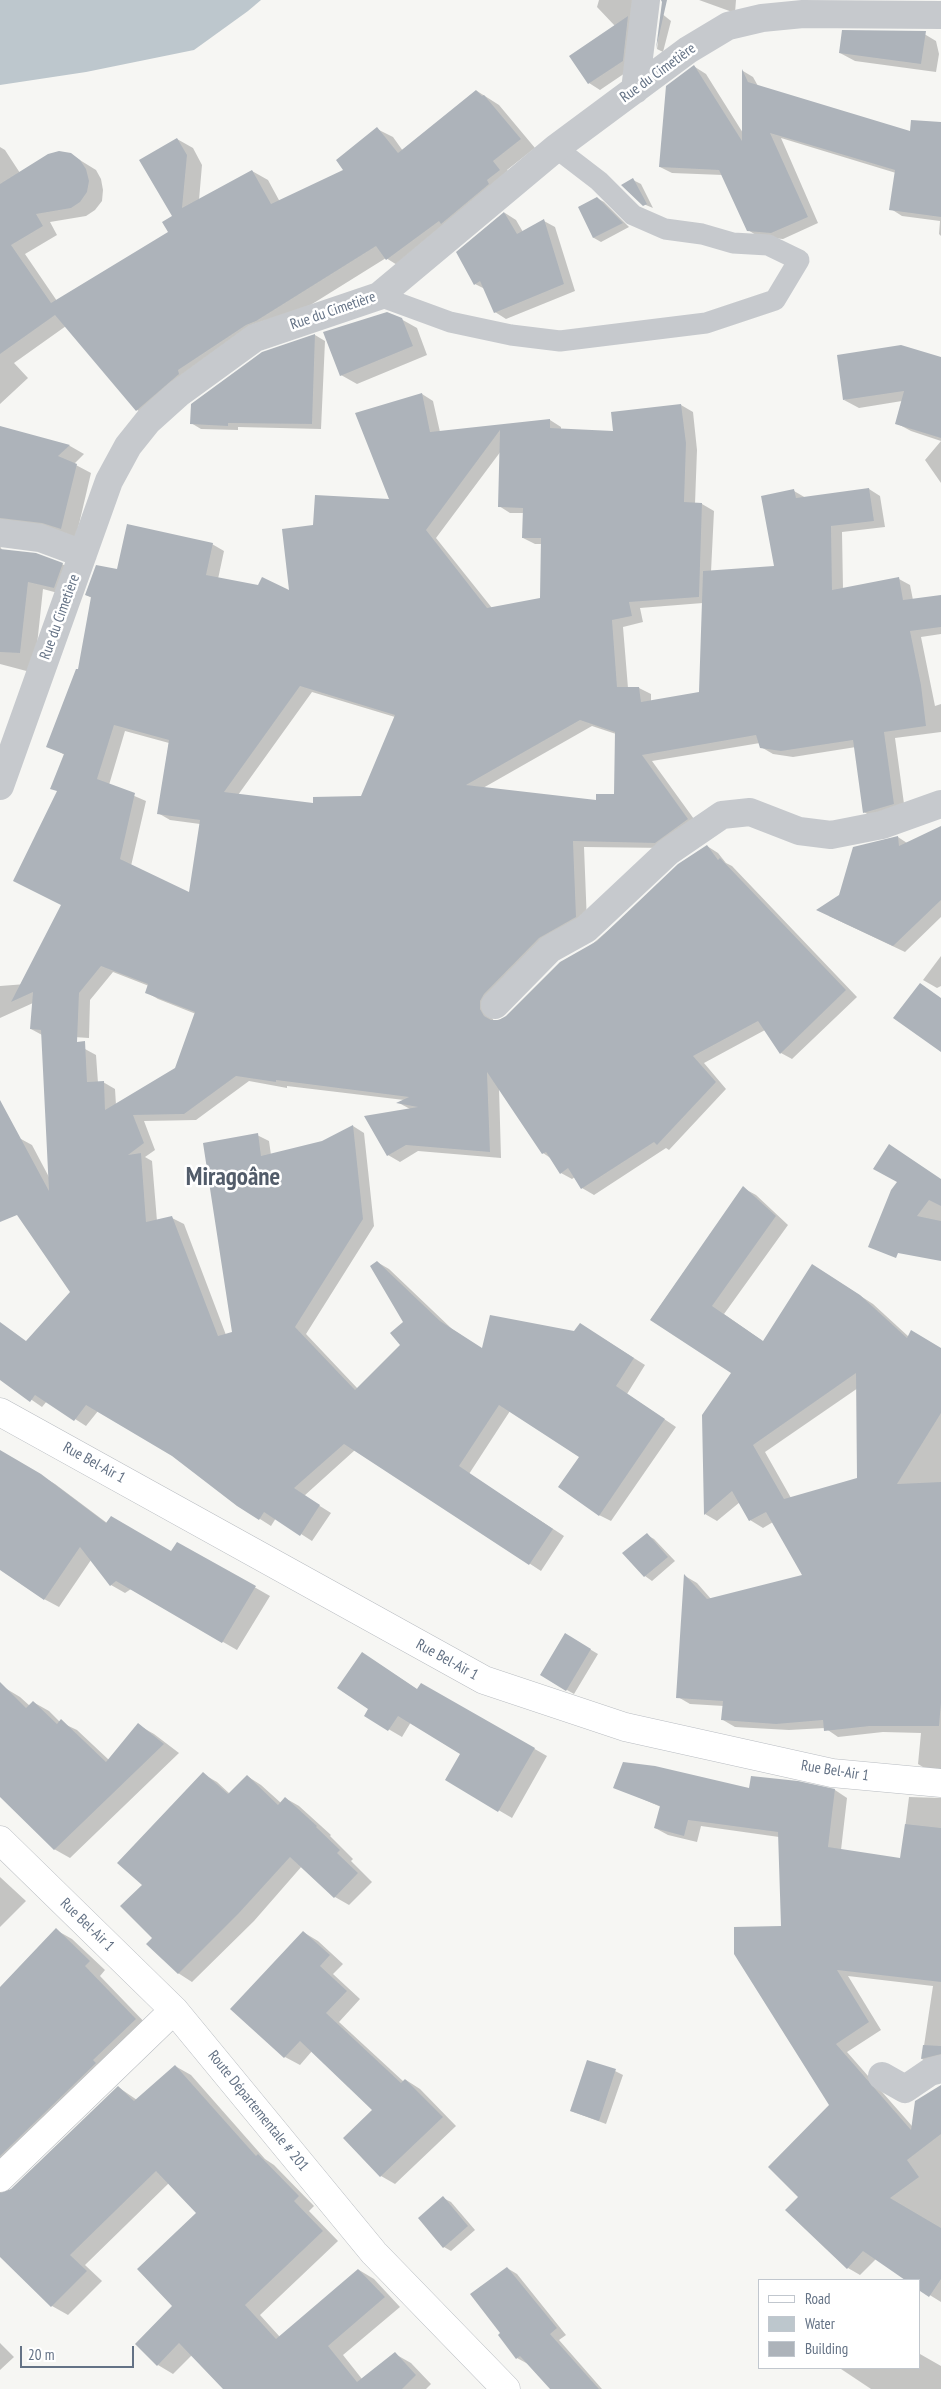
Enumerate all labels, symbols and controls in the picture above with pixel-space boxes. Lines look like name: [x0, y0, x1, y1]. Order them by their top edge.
street label: Rue du Cimetière: [617, 39, 699, 107]
street label: Rue du Cimetière: [288, 288, 378, 334]
street label: Rue du Cimetière: [36, 572, 84, 662]
district label: Miragoâne: [186, 1163, 280, 1193]
street label: Rue Bel-Air 1: [60, 1439, 128, 1487]
street label: Rue Bel-Air 1: [413, 1636, 481, 1684]
street label: Rue Bel-Air 1: [800, 1757, 870, 1785]
street label: Rue Bel-Air 1: [56, 1895, 118, 1955]
street label: Route Départementale # 201: [204, 2047, 312, 2175]
legend: [758, 2279, 921, 2369]
text: Road: [805, 2289, 831, 2308]
text: Water: [805, 2314, 835, 2333]
scale bar: [22, 2336, 136, 2368]
text: Building: [805, 2339, 848, 2358]
text: 20 m: [28, 2345, 54, 2364]

